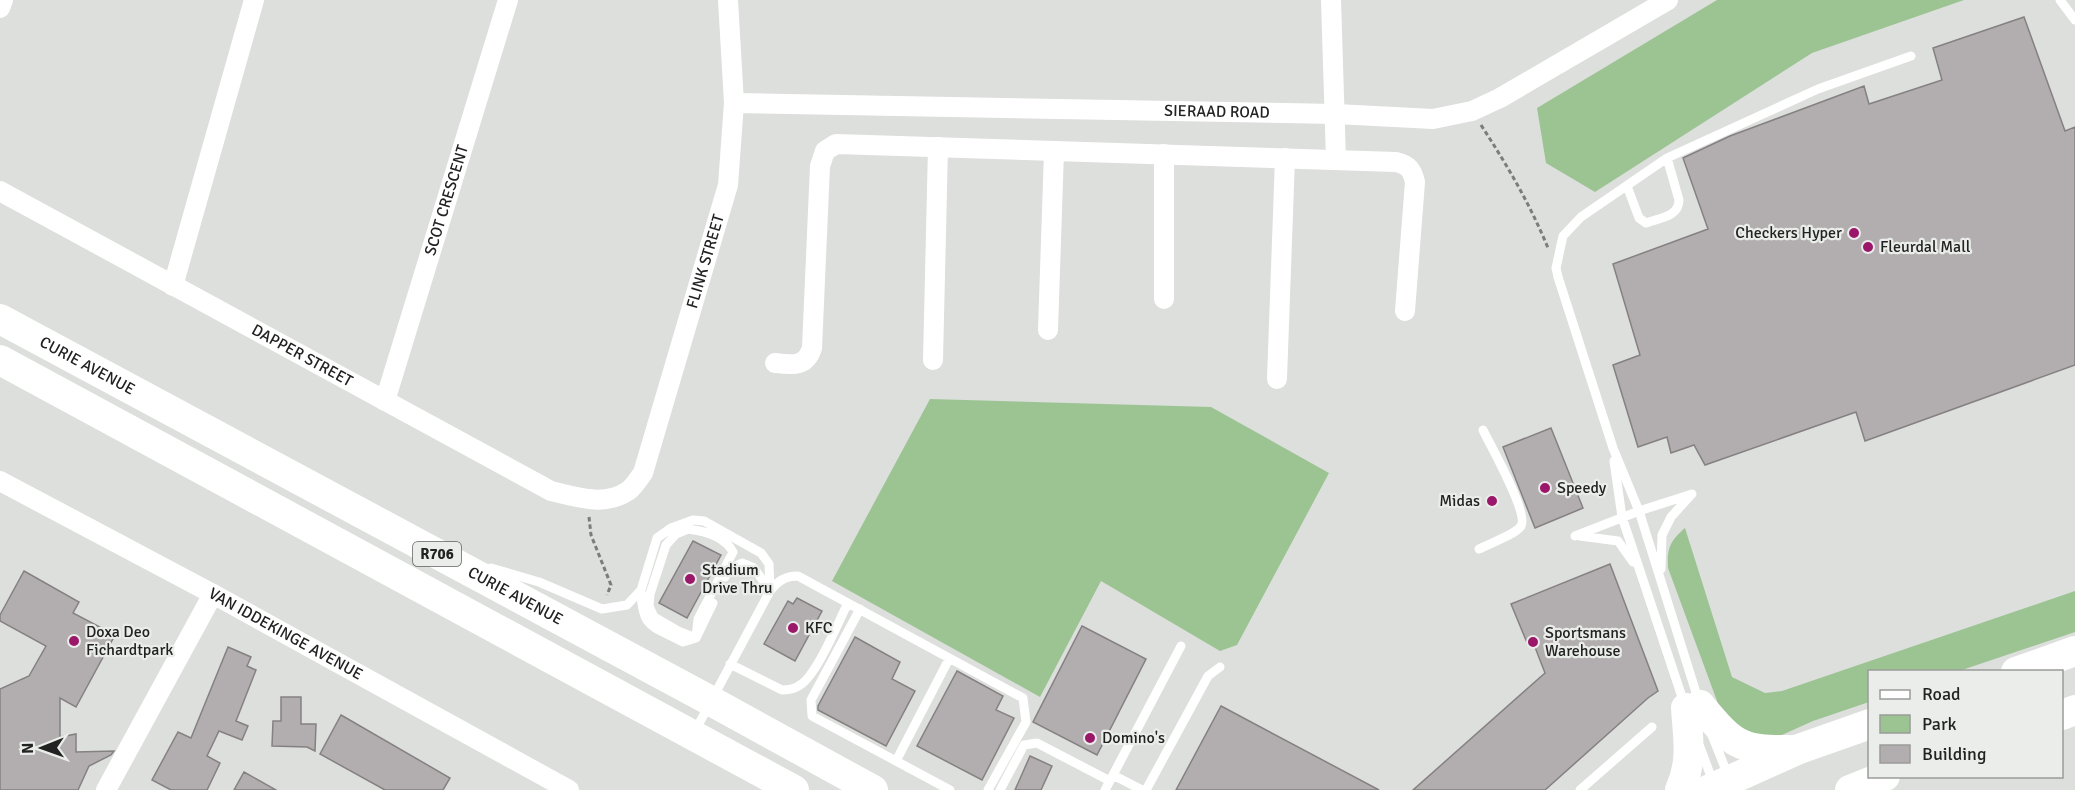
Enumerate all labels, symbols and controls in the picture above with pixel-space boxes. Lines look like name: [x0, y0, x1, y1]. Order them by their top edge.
street label: SIERAAD ROAD: [1164, 101, 1270, 123]
street label: SCOT CRESCENT: [420, 142, 473, 258]
street label: FLINK STREET: [682, 212, 729, 311]
place label: Checkers Hyper: [1735, 223, 1842, 243]
marker: Checkers Hyper: [1847, 226, 1861, 240]
place label: Fleurdal Mall: [1880, 237, 1971, 257]
marker: Fleurdal Mall: [1861, 240, 1875, 254]
street label: DAPPER STREET: [248, 320, 356, 391]
street label: CURIE AVENUE: [36, 332, 138, 400]
place label: Speedy: [1557, 478, 1607, 498]
marker: Speedy: [1538, 481, 1552, 495]
place label: Midas: [1439, 491, 1480, 511]
marker: Midas: [1485, 494, 1499, 508]
road number: R706: [413, 542, 461, 566]
place label: Stadium Drive Thru: [702, 560, 773, 598]
street label: CURIE AVENUE: [464, 562, 566, 630]
marker: Stadium Drive Thru: [683, 572, 697, 586]
street label: VAN IDDEKINGE AVENUE: [205, 583, 366, 684]
place label: KFC: [805, 618, 833, 638]
marker: KFC: [786, 621, 800, 635]
place label: Doxa Deo Fichardtpark: [86, 622, 173, 660]
place label: Sportsmans Warehouse: [1545, 623, 1626, 661]
marker: Doxa Deo Fichardtpark: [67, 634, 81, 648]
marker: Sportsmans Warehouse: [1526, 635, 1540, 649]
legend: [1868, 670, 2063, 778]
text: Road: [1922, 683, 1961, 705]
text: Park: [1922, 713, 1957, 735]
north arrow: [12, 718, 72, 778]
place label: Domino's: [1102, 728, 1165, 748]
marker: Domino's: [1083, 731, 1097, 745]
text: N: [18, 743, 38, 754]
text: Building: [1922, 743, 1986, 765]

